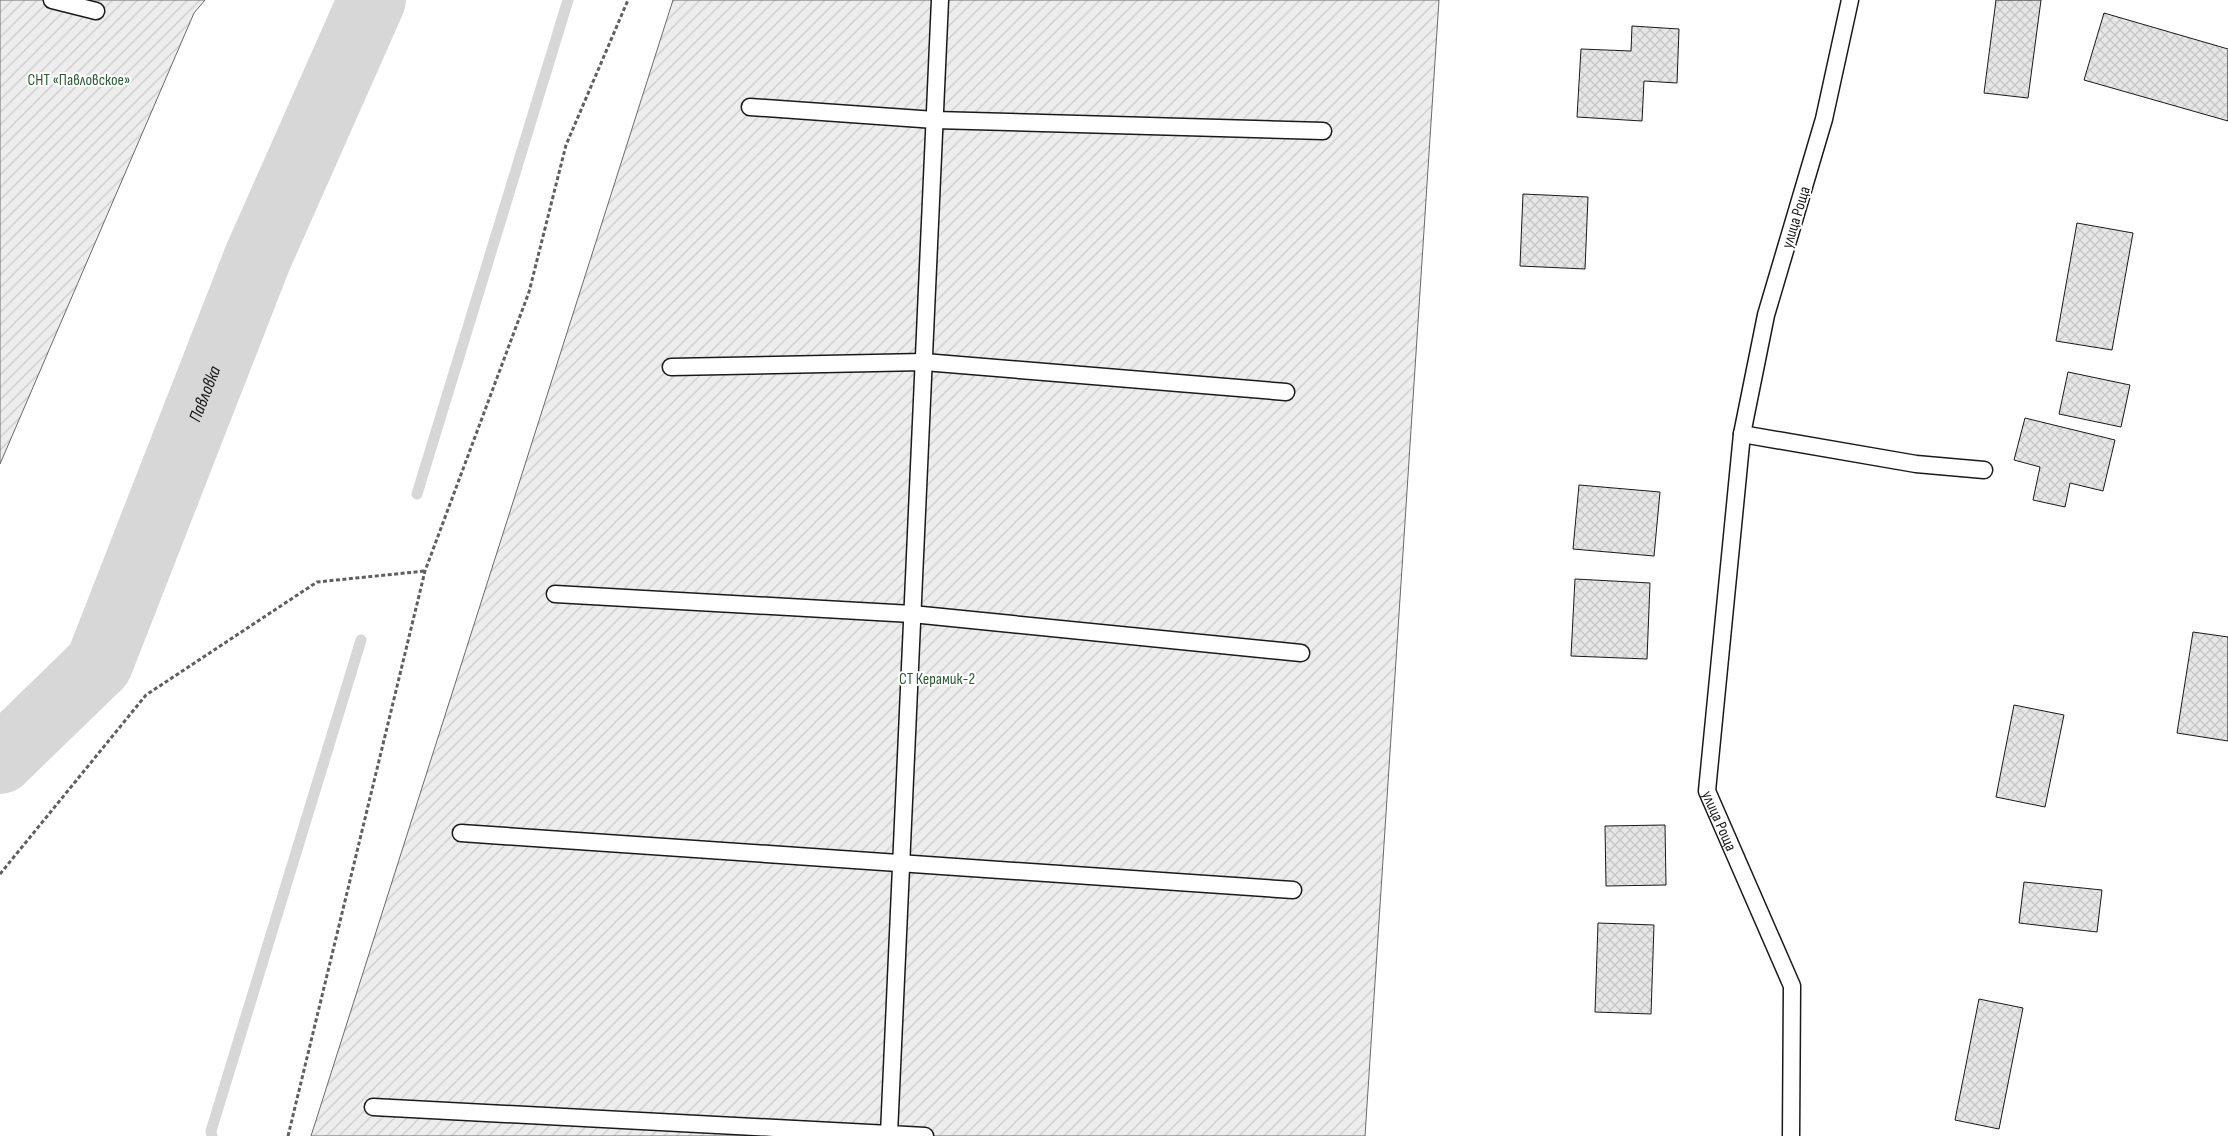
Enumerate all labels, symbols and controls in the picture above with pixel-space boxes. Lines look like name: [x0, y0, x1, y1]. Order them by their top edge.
park label: СНТ «Павловское»: [28, 71, 130, 90]
street label: улица Роща: [1778, 184, 1815, 251]
water label: Павловка: [185, 362, 226, 425]
park label: СТ Керамик-2: [899, 670, 975, 689]
street label: улица Роща: [1697, 788, 1740, 854]

